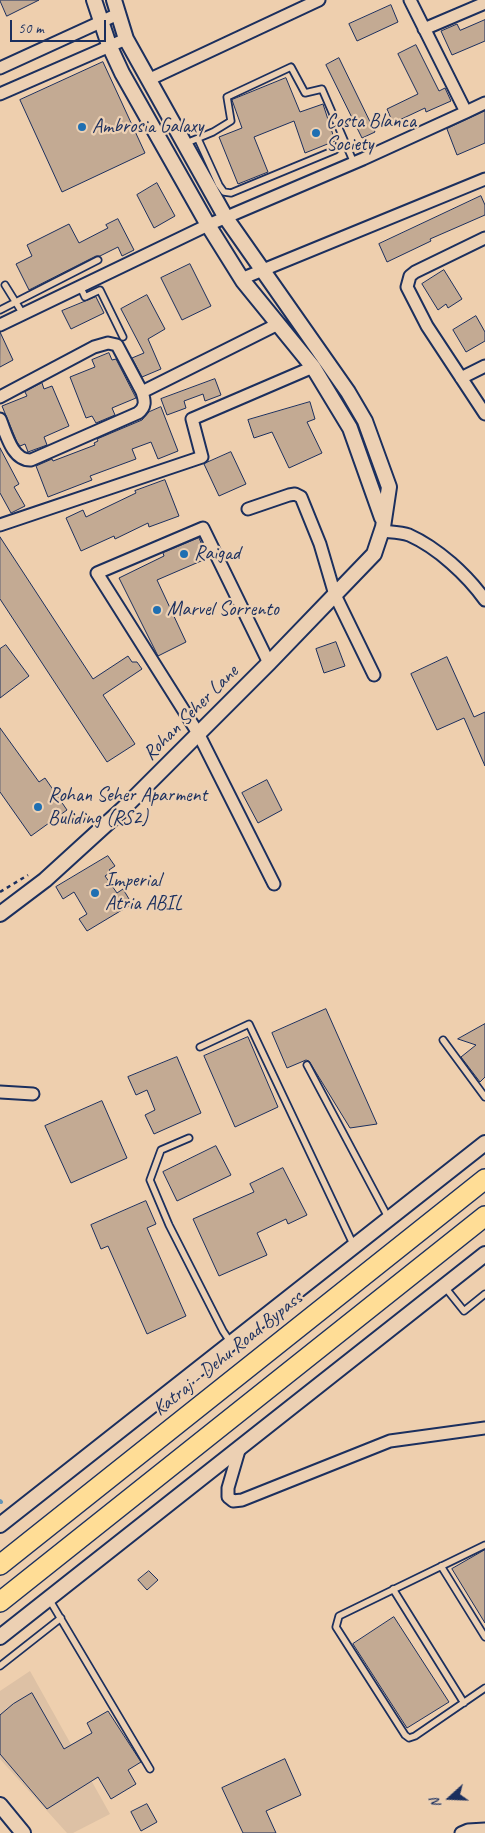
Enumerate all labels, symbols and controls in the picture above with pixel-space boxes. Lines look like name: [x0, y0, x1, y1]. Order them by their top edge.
scale bar: [12, 10, 109, 42]
text: 50 m: [18, 19, 44, 38]
place label: Costa Blanca Society: [326, 110, 416, 157]
place label: Ambrosia Galaxy: [92, 115, 203, 139]
marker: Ambrosia Galaxy: [76, 121, 88, 133]
marker: Costa Blanca Society: [310, 127, 322, 139]
place label: Raigad: [194, 542, 240, 566]
marker: Raigad: [178, 548, 190, 560]
place label: Marvel Sorrento: [167, 598, 279, 622]
marker: Marvel Sorrento: [151, 604, 163, 616]
street label: Rohan Seher Lane: [138, 660, 244, 766]
place label: Rohan Seher Aparment Buliding (RS2): [48, 784, 207, 831]
marker: Rohan Seher Aparment Buliding (RS2): [32, 801, 44, 813]
place label: Imperial Atria ABIL: [105, 869, 182, 916]
marker: Imperial Atria ABIL: [89, 887, 101, 899]
street label: Katraj - Dehu Road Bypass: [148, 1286, 308, 1422]
north arrow: [425, 1773, 475, 1823]
text: N: [426, 1796, 445, 1810]

